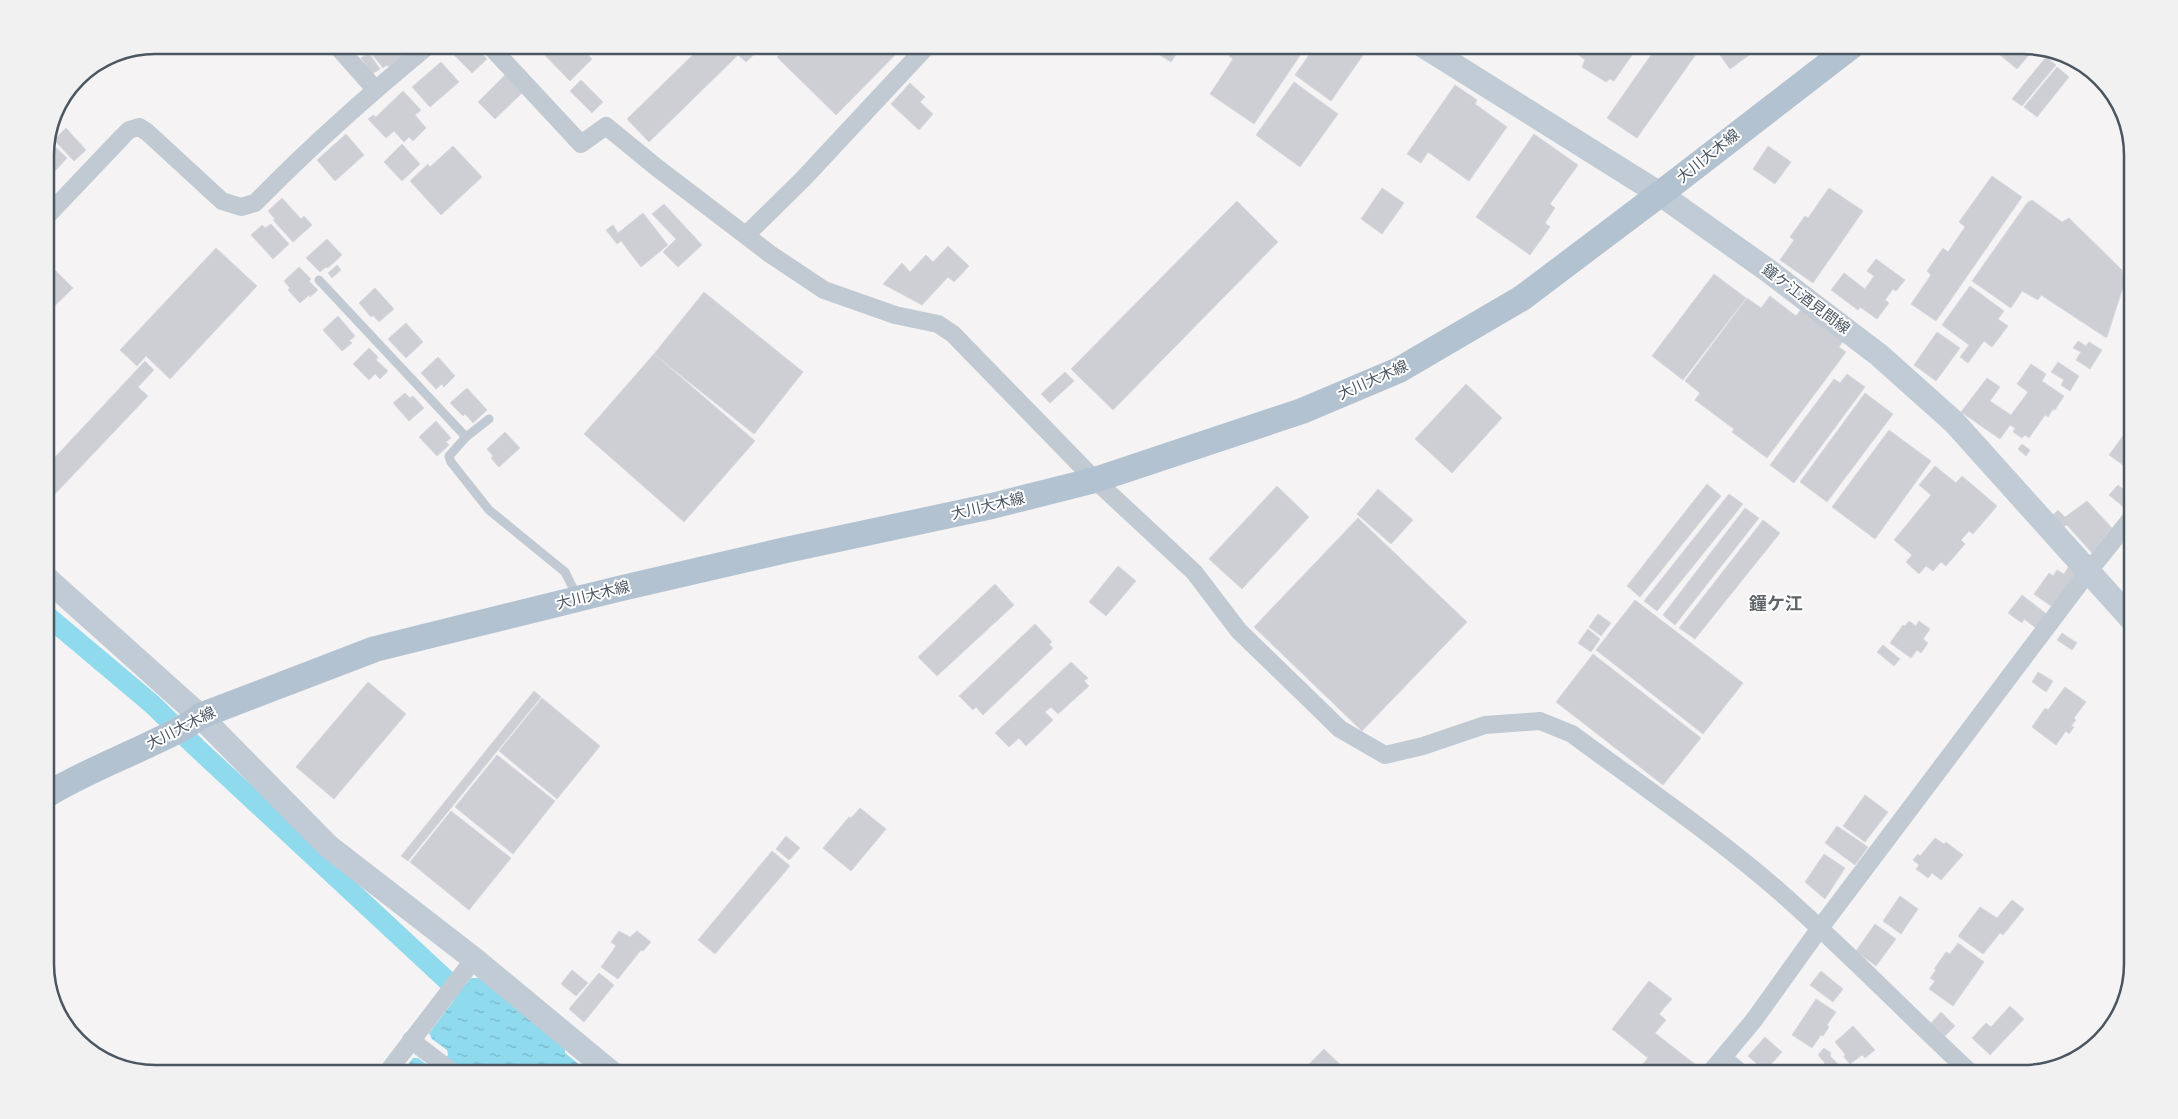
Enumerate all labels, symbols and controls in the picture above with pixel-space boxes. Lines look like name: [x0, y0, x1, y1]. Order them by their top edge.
street label: 大川大木線: [1673, 125, 1743, 187]
street label: 鐘ケ江酒見間線: [1759, 259, 1854, 338]
street label: 大川大木線: [1335, 356, 1411, 403]
street label: 大川大木線: [949, 488, 1027, 523]
street label: 大川大木線: [554, 576, 632, 613]
district label: 鐘ケ江: [1748, 592, 1803, 615]
street label: 大川大木線: [143, 702, 219, 753]

